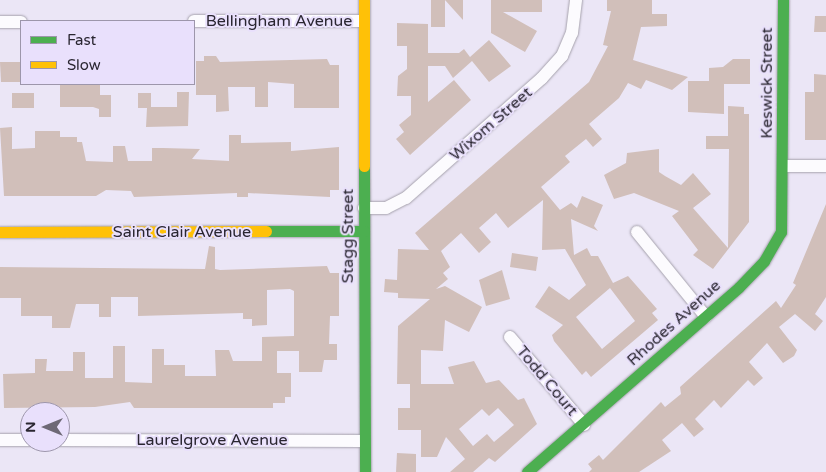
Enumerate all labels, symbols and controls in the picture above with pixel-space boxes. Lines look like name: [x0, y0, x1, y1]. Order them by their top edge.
street label: Bellingham Avenue: [206, 11, 352, 31]
legend: [20, 20, 195, 85]
street label: Keswick Street: [757, 27, 777, 139]
text: Fast: [67, 31, 96, 49]
text: Slow: [67, 56, 101, 74]
street label: Wixom Street: [446, 83, 536, 165]
street label: Stagg Street: [338, 189, 358, 283]
street label: Saint Clair Avenue: [113, 222, 251, 242]
street label: Rhodes Avenue: [623, 276, 725, 370]
street label: Todd Court: [512, 342, 582, 420]
north arrow: [20, 402, 70, 452]
text: N: [22, 421, 39, 433]
street label: Laurelgrove Avenue: [136, 430, 288, 450]

